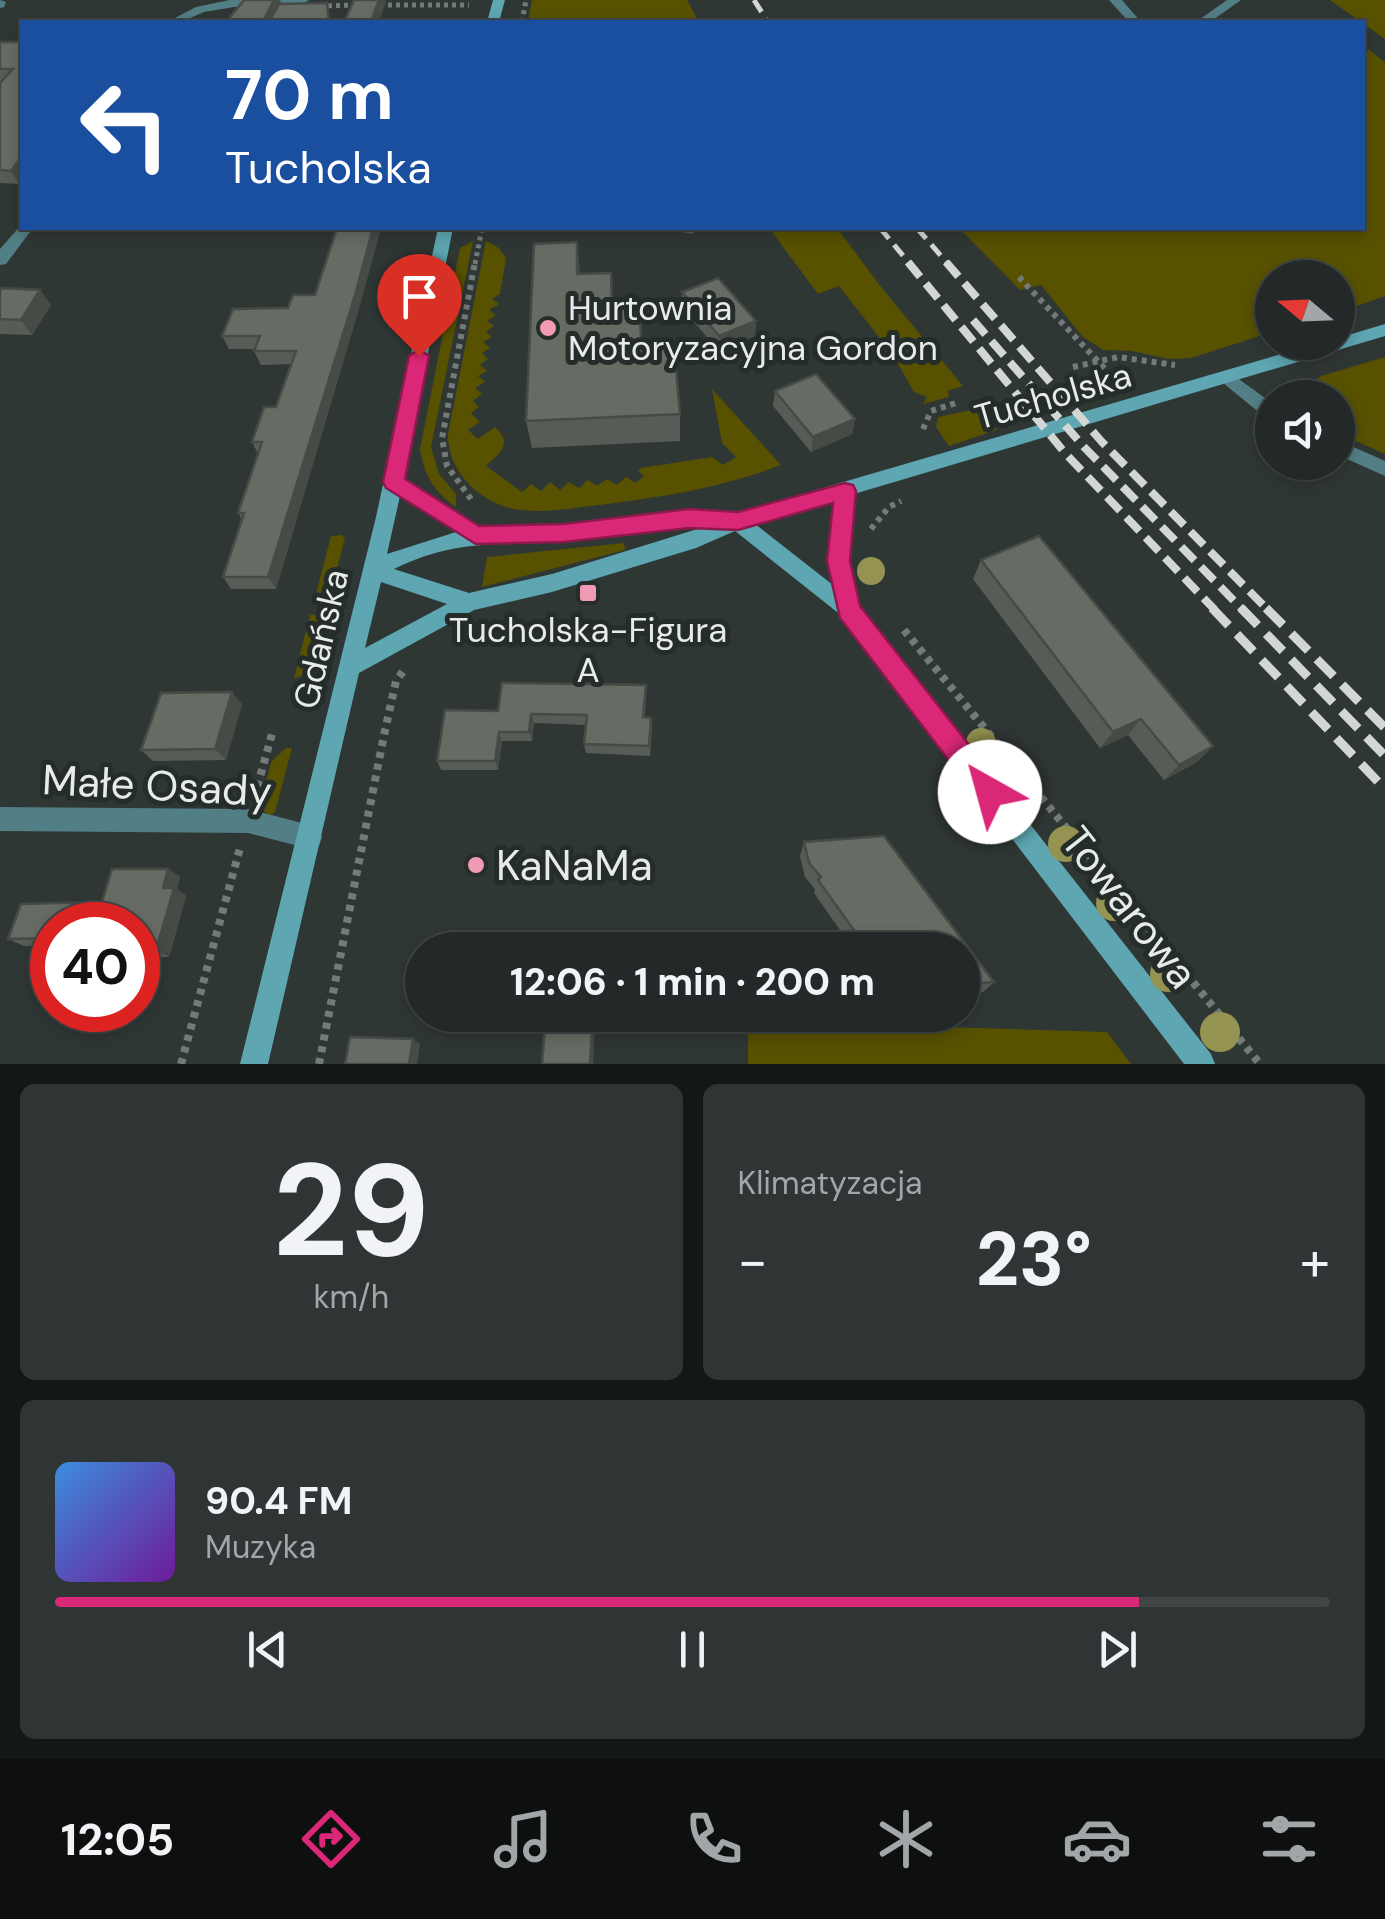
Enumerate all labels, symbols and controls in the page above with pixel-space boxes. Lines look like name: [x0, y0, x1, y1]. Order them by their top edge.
text: 70 m: [225, 50, 394, 141]
icon: left: [60, 60, 190, 190]
text: Tucholska: [225, 138, 432, 197]
pin: [377, 254, 462, 357]
north arrow: [1255, 260, 1355, 360]
map controls: [1255, 260, 1355, 480]
icon: arrive: [392, 269, 447, 324]
place label: Hurtownia Motoryzacyjna Gordon: [568, 285, 938, 371]
marker: Hurtownia Motoryzacyjna Gordon: [537, 317, 559, 339]
street label: Tucholska: [969, 352, 1137, 440]
button: sound: [1255, 380, 1355, 480]
street label: Gdańska: [283, 565, 359, 713]
marker: Tucholska-Figura A: [577, 582, 599, 604]
place label: Tucholska-Figura A: [449, 607, 727, 693]
position arrow: [938, 740, 1042, 844]
street label: Małe Osady: [41, 752, 273, 819]
street label: Towarowa: [1049, 815, 1210, 1000]
place label: KaNaMa: [496, 838, 653, 893]
marker: KaNaMa: [465, 854, 487, 876]
speed limit sign: 40: [30, 902, 160, 1032]
text: 12:06 · 1 min · 200 m: [510, 957, 875, 1007]
text: 29: [273, 1126, 430, 1295]
text: Klimatyzacja: [738, 1162, 922, 1204]
text: 23°: [976, 1211, 1092, 1308]
text: −: [738, 1225, 768, 1297]
text: +: [1300, 1225, 1330, 1297]
text: km/h: [313, 1276, 389, 1318]
text: 90.4 FM: [205, 1476, 352, 1526]
text: Muzyka: [205, 1526, 316, 1568]
icon: previous: [240, 1622, 295, 1677]
icon: pause: [665, 1622, 720, 1677]
icon: next: [1090, 1622, 1145, 1677]
icon: directions: [296, 1804, 366, 1874]
icon: music: [488, 1804, 558, 1874]
icon: phone: [679, 1804, 749, 1874]
icon: climate: [871, 1804, 941, 1874]
icon: car: [1062, 1804, 1132, 1874]
icon: filters: [1254, 1804, 1324, 1874]
text: 12:05: [61, 1810, 174, 1869]

